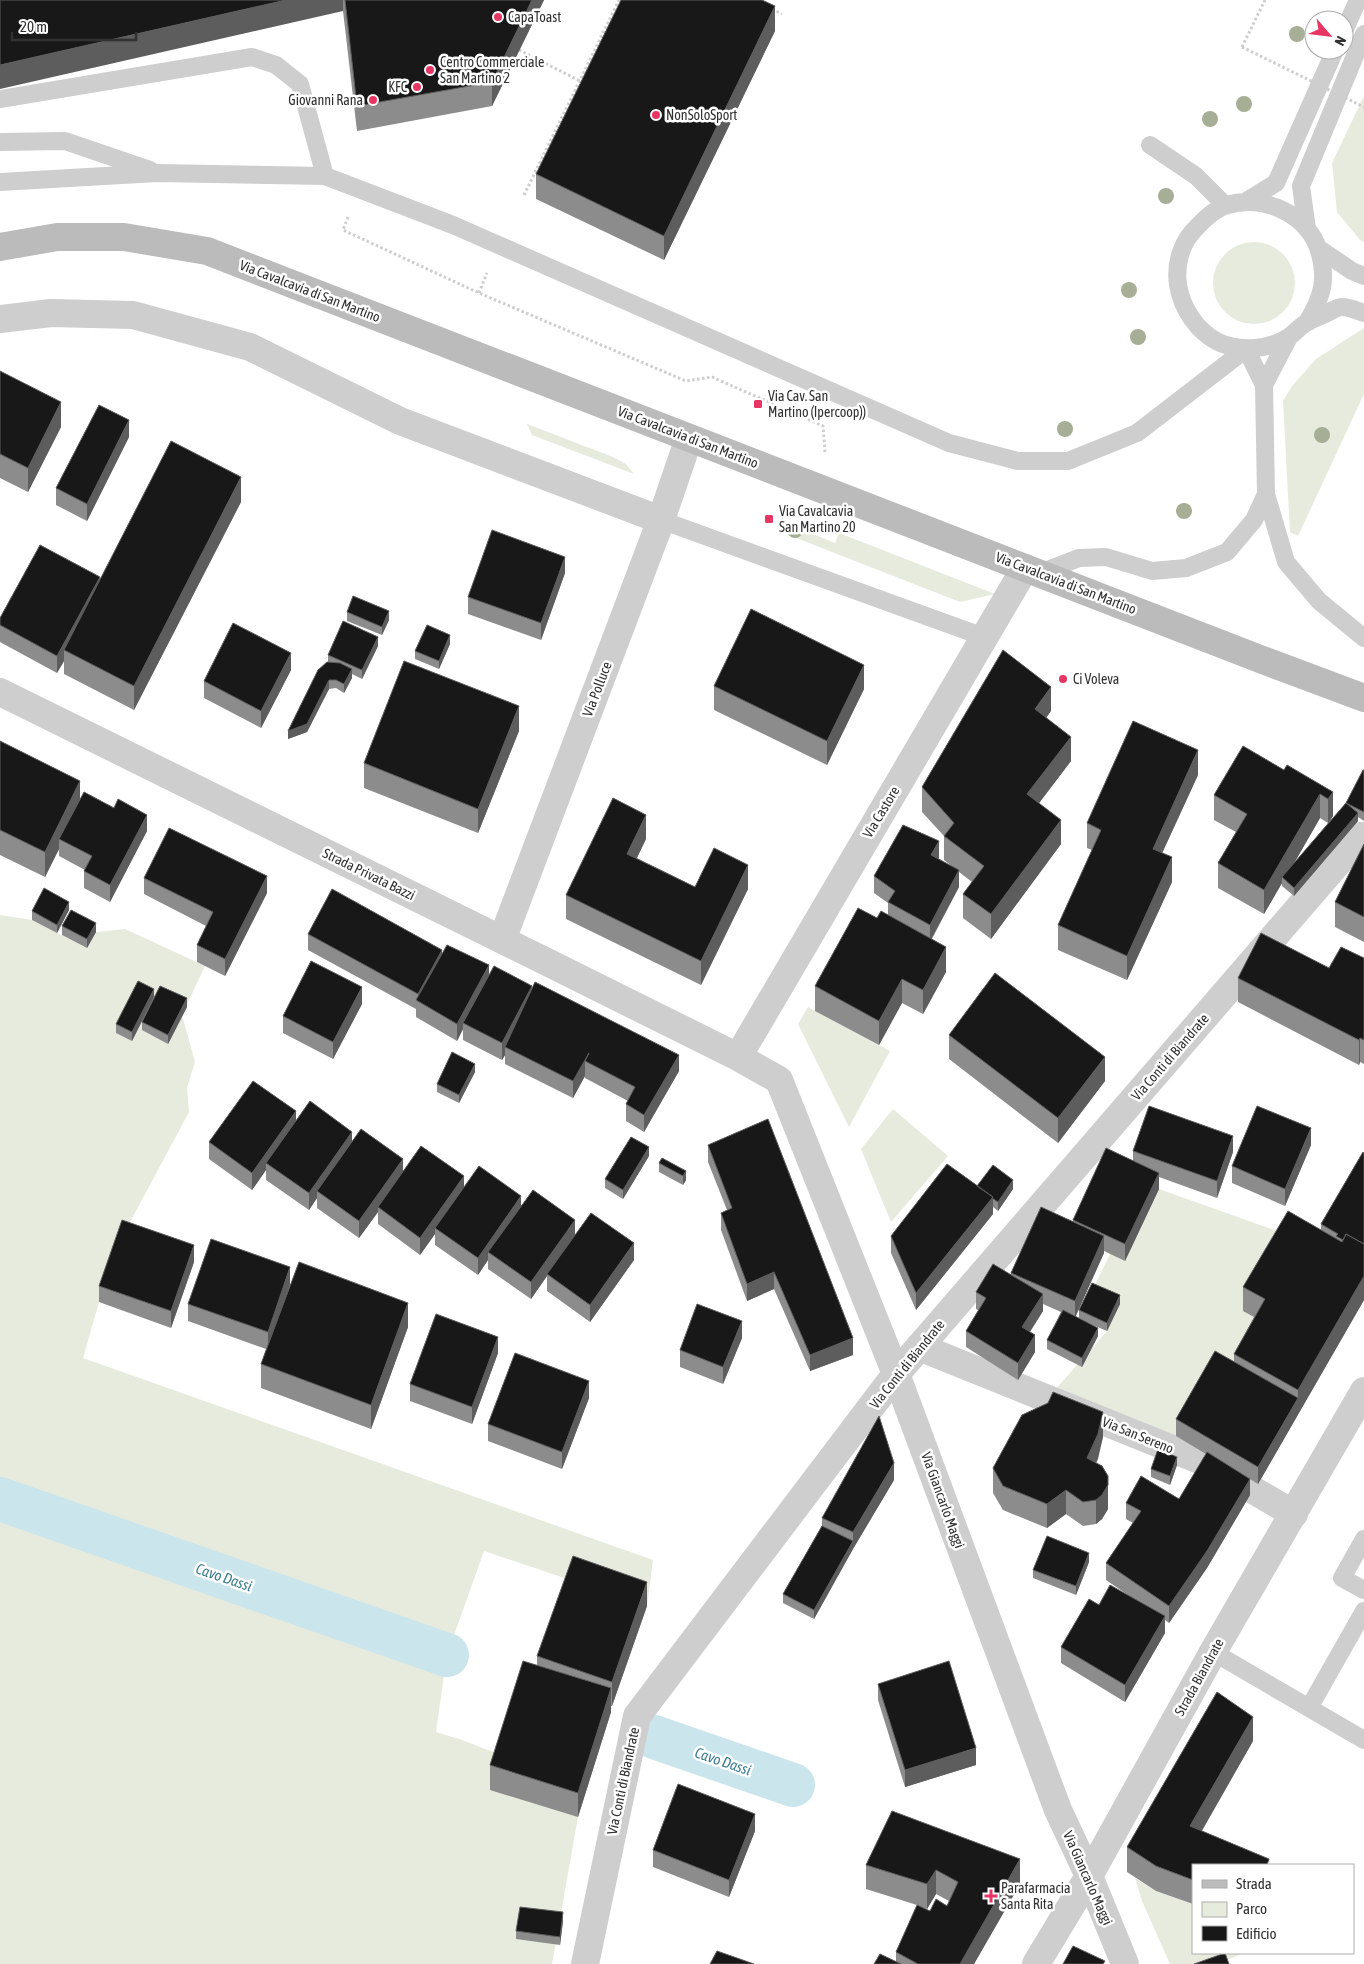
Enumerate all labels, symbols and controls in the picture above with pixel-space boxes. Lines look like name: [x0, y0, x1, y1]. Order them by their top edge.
place label: CapaToast: [508, 9, 561, 25]
scale bar: [12, 10, 136, 42]
north arrow: [1304, 10, 1354, 60]
marker: CapaToast: [492, 11, 504, 23]
text: 20 m: [20, 18, 47, 35]
text: N: [1331, 34, 1349, 49]
place label: Centro Commerciale San Martino 2: [440, 54, 544, 86]
marker: Centro Commerciale San Martino 2: [424, 64, 436, 76]
place label: KFC: [388, 79, 408, 95]
marker: KFC: [411, 81, 423, 93]
place label: Giovanni Rana: [288, 92, 363, 108]
marker: Giovanni Rana: [367, 94, 379, 106]
place label: NonSoloSport: [666, 107, 737, 123]
marker: NonSoloSport: [650, 109, 662, 121]
street label: Via Cavalcavia di San Martino: [237, 257, 383, 325]
place label: Via Cav. San Martino (Ipercoop)): [768, 388, 866, 420]
marker: Via Cav. San Martino (Ipercoop)): [752, 398, 764, 410]
street label: Via Cavalcavia di San Martino: [615, 403, 761, 471]
place label: Via Cavalcavia San Martino 20: [779, 503, 856, 535]
marker: Via Cavalcavia San Martino 20: [763, 513, 775, 525]
street label: Via Cavalcavia di San Martino: [993, 549, 1139, 617]
street label: Via Polluce: [579, 659, 615, 719]
place label: Ci Voleva: [1073, 671, 1119, 687]
marker: Ci Voleva: [1057, 673, 1069, 685]
street label: Via Castore: [859, 783, 903, 841]
street label: Strada Privata Bazzi: [320, 845, 418, 903]
street label: Via Conti di Biandrate: [1128, 1010, 1212, 1104]
street label: Via Conti di Biandrate: [866, 1316, 948, 1412]
street label: Via San Sereno: [1100, 1413, 1176, 1457]
street label: Via Giancarlo Maggi: [918, 1450, 968, 1550]
water label: Cavo Dassi: [194, 1559, 255, 1595]
street label: Strada Biandrate: [1171, 1636, 1227, 1718]
street label: Via Conti di Biandrate: [604, 1726, 642, 1836]
water label: Cavo Dassi: [693, 1743, 754, 1779]
street label: Via Giancarlo Maggi: [1060, 1829, 1116, 1927]
legend: [1192, 1864, 1354, 1954]
text: Strada: [1236, 1875, 1272, 1892]
place label: Parafarmacia Santa Rita: [1001, 1880, 1070, 1912]
marker: Parafarmacia Santa Rita: [985, 1890, 997, 1902]
text: Parco: [1236, 1900, 1267, 1917]
text: Edificio: [1236, 1925, 1277, 1942]

